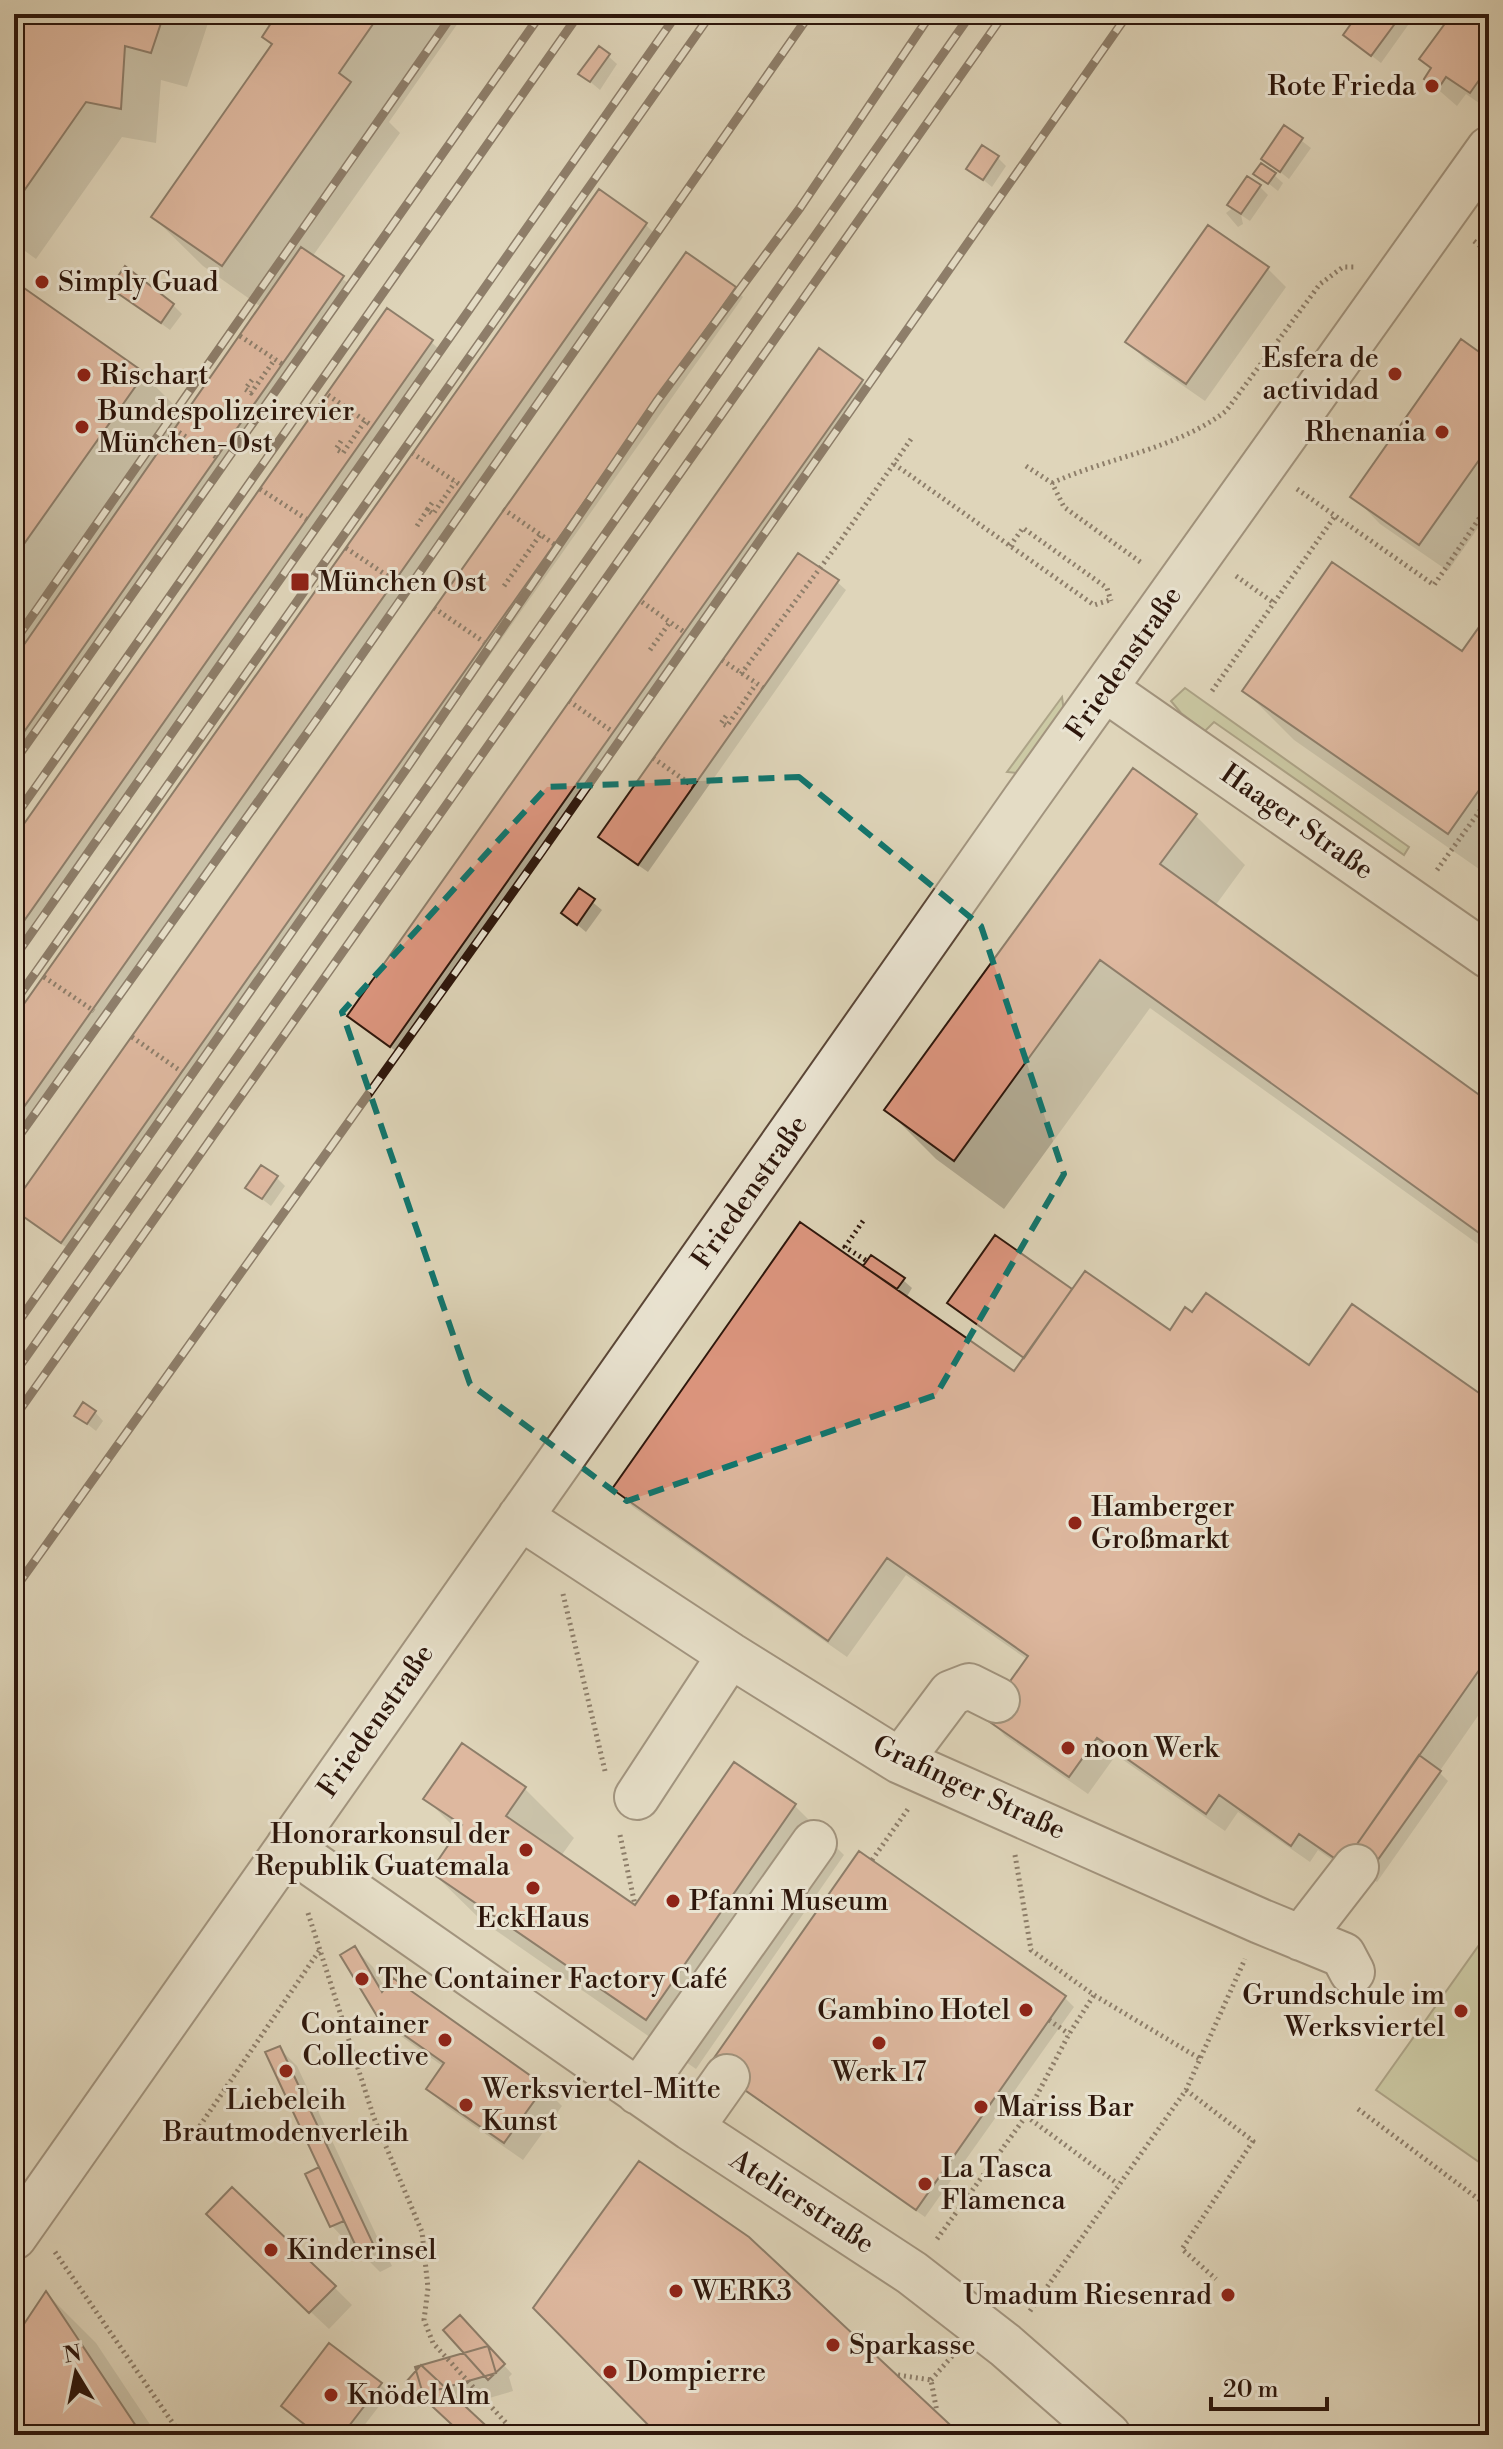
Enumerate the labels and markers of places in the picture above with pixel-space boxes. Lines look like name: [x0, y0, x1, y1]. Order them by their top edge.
place label: Rote Frieda: [1268, 69, 1417, 104]
marker: Rote Frieda: [1423, 77, 1441, 95]
place label: Simply Guad: [58, 265, 218, 300]
marker: Simply Guad: [33, 273, 51, 291]
place label: Esfera de actividad: [1262, 341, 1379, 408]
place label: Rischart: [100, 358, 209, 393]
marker: Esfera de actividad: [1386, 365, 1404, 383]
marker: Rischart: [75, 366, 93, 384]
place label: Bundespolizeirevier München-Ost: [97, 394, 354, 461]
place label: Rhenania: [1305, 415, 1427, 450]
marker: Bundespolizeirevier München-Ost: [73, 418, 91, 436]
marker: Rhenania: [1433, 423, 1451, 441]
place label: München Ost: [318, 565, 487, 600]
marker: München Ost: [289, 571, 311, 593]
place label: Hamberger Großmarkt: [1091, 1490, 1235, 1557]
marker: Hamberger Großmarkt: [1066, 1514, 1084, 1532]
place label: noon Werk: [1084, 1731, 1220, 1766]
marker: noon Werk: [1059, 1739, 1077, 1757]
place label: Honorarkonsul der Republik Guatemala: [255, 1817, 511, 1884]
marker: Honorarkonsul der Republik Guatemala: [517, 1841, 535, 1859]
marker: EckHaus: [524, 1879, 542, 1897]
place label: Pfanni Museum: [689, 1884, 888, 1919]
marker: Pfanni Museum: [664, 1892, 682, 1910]
place label: EckHaus: [477, 1901, 589, 1936]
place label: The Container Factory Café: [378, 1962, 728, 1997]
marker: The Container Factory Café: [353, 1970, 371, 1988]
place label: Grundschule im Werksviertel: [1242, 1978, 1445, 2045]
place label: Gambino Hotel: [817, 1993, 1010, 2028]
marker: Gambino Hotel: [1017, 2001, 1035, 2019]
marker: Grundschule im Werksviertel: [1452, 2002, 1470, 2020]
place label: Container Collective: [301, 2007, 429, 2074]
marker: Container Collective: [436, 2031, 454, 2049]
marker: Werk 17: [870, 2034, 888, 2052]
place label: Werk 17: [831, 2055, 926, 2090]
marker: Liebeleih Brautmodenverleih: [277, 2062, 295, 2080]
place label: Werksviertel-Mitte Kunst: [481, 2072, 721, 2139]
place label: Liebeleih Brautmodenverleih: [162, 2083, 409, 2150]
place label: Mariss Bar: [997, 2090, 1134, 2125]
marker: Werksviertel-Mitte Kunst: [457, 2096, 475, 2114]
marker: Mariss Bar: [972, 2098, 990, 2116]
place label: La Tasca Flamenca: [941, 2151, 1066, 2218]
marker: La Tasca Flamenca: [916, 2175, 934, 2193]
place label: Kinderinsel: [287, 2233, 437, 2268]
marker: Kinderinsel: [262, 2241, 280, 2259]
place label: WERK3: [691, 2274, 792, 2309]
place label: Umadum Riesenrad: [963, 2278, 1212, 2313]
marker: WERK3: [667, 2282, 685, 2300]
marker: Umadum Riesenrad: [1219, 2286, 1237, 2304]
place label: Sparkasse: [849, 2328, 976, 2363]
marker: Sparkasse: [824, 2336, 842, 2354]
place label: Dompierre: [626, 2355, 766, 2390]
marker: Dompierre: [601, 2363, 619, 2381]
place label: KnödelAlm: [347, 2378, 490, 2413]
marker: KnödelAlm: [322, 2386, 340, 2404]

